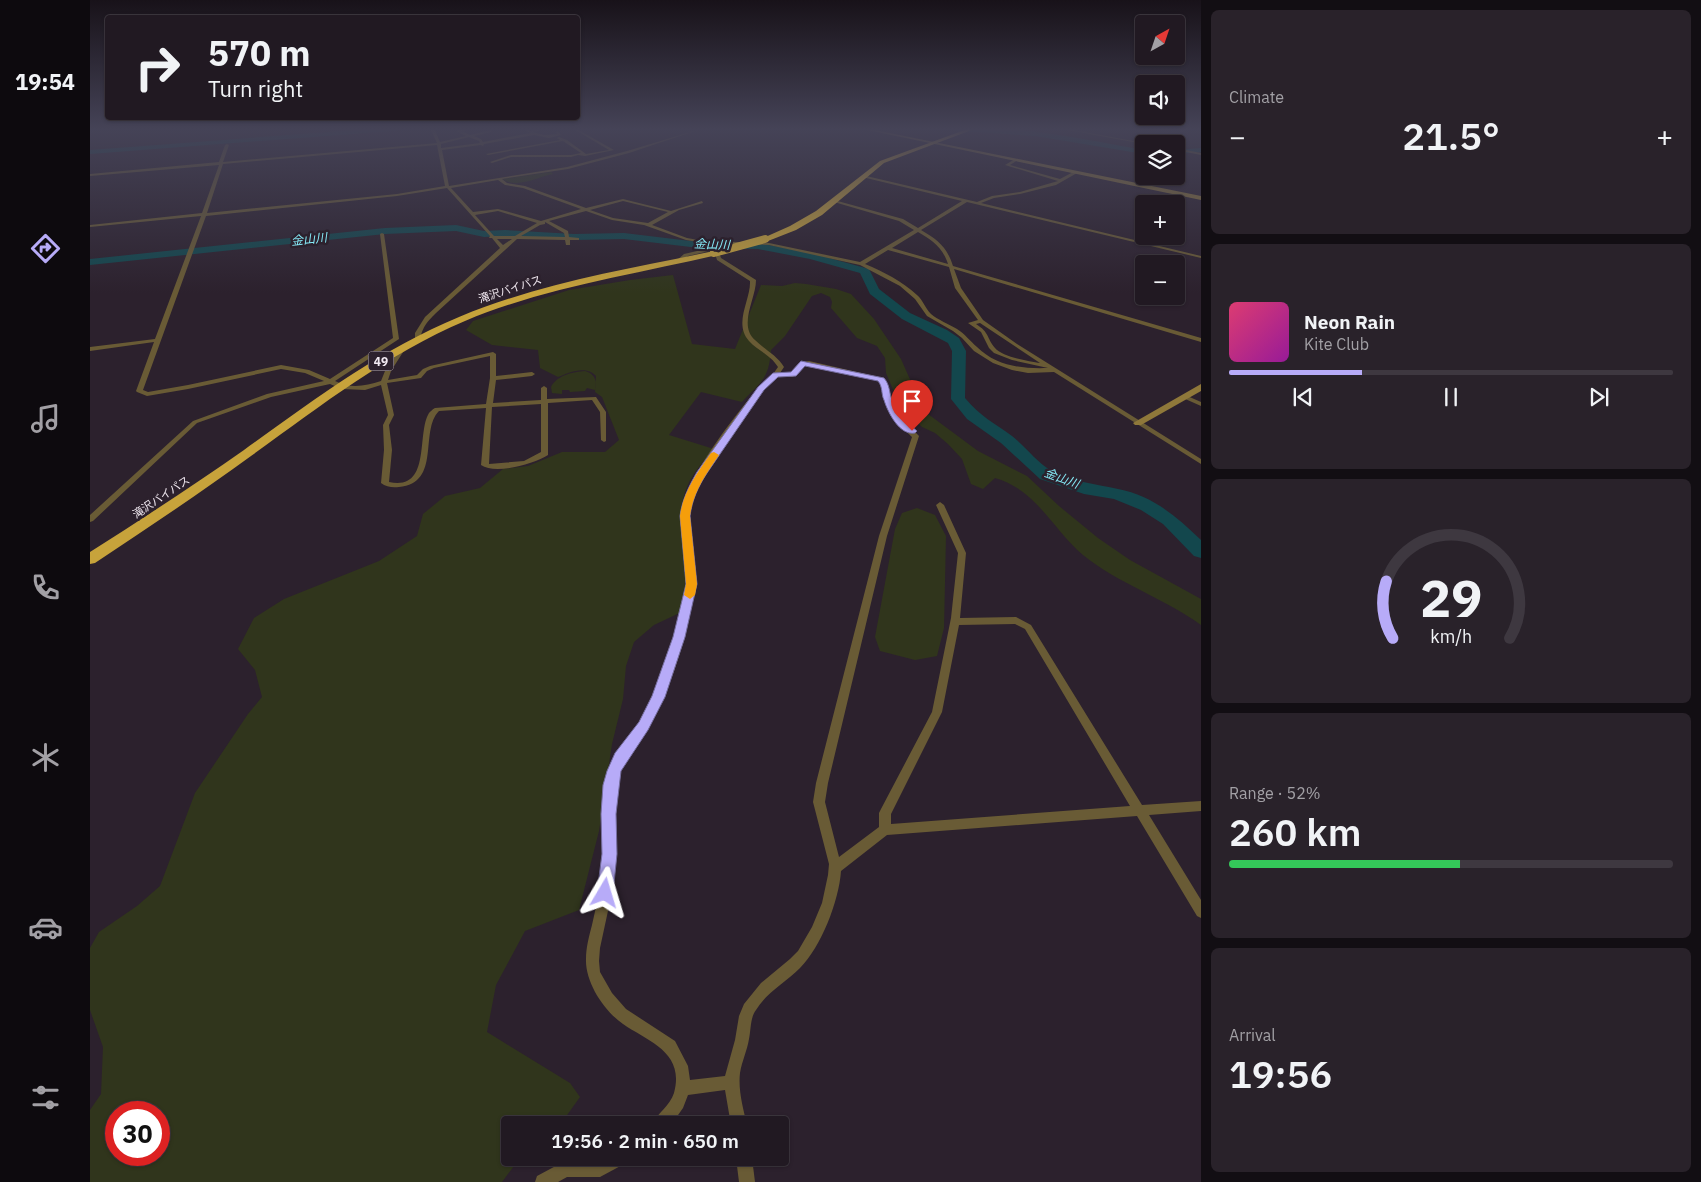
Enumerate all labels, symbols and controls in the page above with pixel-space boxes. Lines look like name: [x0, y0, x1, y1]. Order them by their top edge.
north arrow: [1135, 15, 1185, 65]
map controls: [1135, 15, 1185, 305]
text: 570 m: [208, 30, 311, 76]
icon: right: [125, 35, 190, 100]
text: 19:54: [15, 67, 75, 96]
text: Turn right: [208, 74, 303, 103]
button: sound: [1135, 75, 1185, 125]
text: Climate: [1229, 87, 1284, 107]
text: 21.5°: [1402, 111, 1500, 160]
text: −: [1229, 118, 1246, 155]
text: +: [1656, 118, 1673, 155]
button: layers: [1135, 135, 1185, 185]
button: +: [1135, 195, 1185, 245]
water label: 金山川: [290, 229, 330, 248]
icon: directions: [28, 231, 63, 266]
water label: 金山川: [694, 236, 732, 252]
button: −: [1135, 255, 1185, 305]
street label: 滝沢バイパス: [477, 272, 543, 306]
text: Neon Rain: [1304, 310, 1395, 334]
text: Kite Club: [1304, 334, 1369, 354]
road number: 49: [368, 352, 394, 371]
pin: [891, 380, 933, 431]
icon: previous: [1289, 383, 1317, 411]
icon: pause: [1437, 383, 1465, 411]
icon: next: [1585, 383, 1613, 411]
icon: arrive: [898, 387, 926, 415]
icon: music: [28, 401, 63, 436]
water label: 金山川: [1043, 465, 1083, 492]
street label: 滝沢バイパス: [130, 473, 192, 521]
text: 29: [1420, 564, 1482, 631]
icon: phone: [28, 570, 63, 605]
text: km/h: [1430, 625, 1472, 648]
icon: climate: [28, 740, 63, 775]
text: Range · 52%: [1229, 783, 1321, 803]
text: 260 km: [1229, 807, 1361, 856]
position arrow: [578, 866, 630, 918]
icon: car: [28, 910, 63, 945]
text: Arrival: [1229, 1025, 1276, 1045]
text: 19:56: [1229, 1049, 1332, 1098]
icon: filters: [28, 1080, 63, 1115]
speed limit sign: 30: [105, 1101, 170, 1166]
text: 19:56 · 2 min · 650 m: [551, 1129, 739, 1153]

